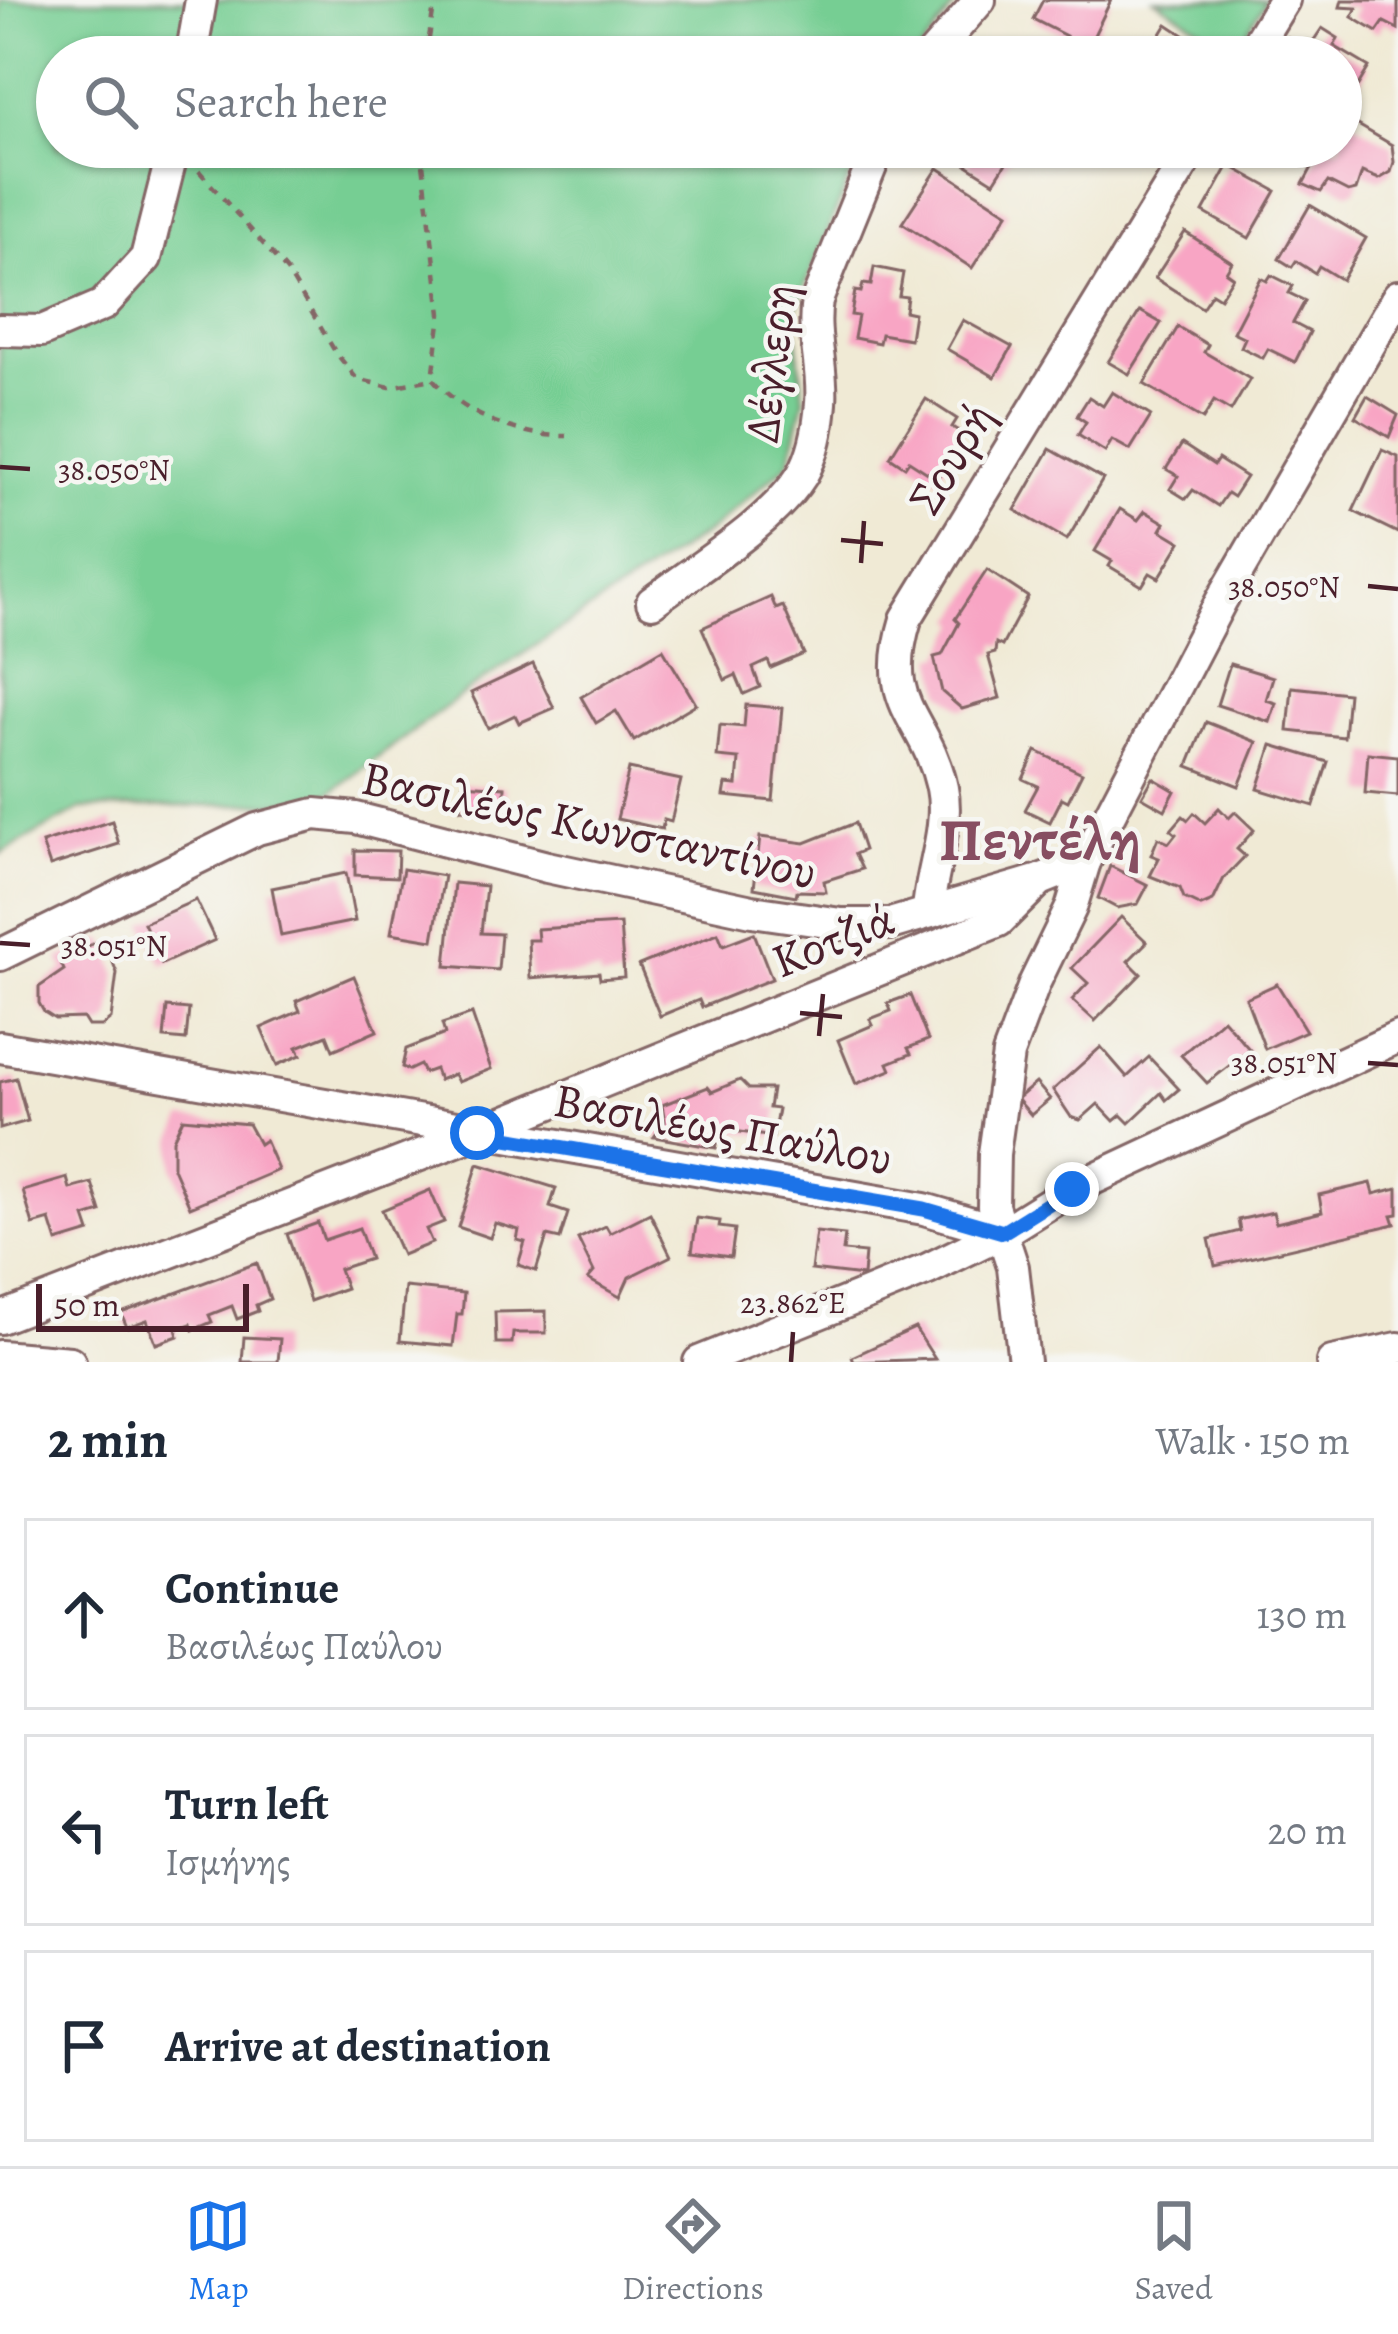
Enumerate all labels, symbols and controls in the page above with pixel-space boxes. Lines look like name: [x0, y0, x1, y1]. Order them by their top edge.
search box: [36, 36, 1362, 168]
icon: search: [78, 69, 144, 135]
text: Search here: [174, 71, 388, 133]
street label: Δέγλερη: [729, 280, 813, 446]
street label: Σουρή: [892, 390, 1010, 526]
text: 38.050°N: [58, 450, 170, 490]
text: 38.050°N: [1228, 567, 1340, 607]
street label: Βασιλέως Κωνσταντίνου: [356, 745, 822, 905]
district label: Πεντέλη: [939, 798, 1141, 880]
street label: Κοτζιά: [762, 886, 904, 994]
text: 38.051°N: [61, 926, 167, 966]
text: 38.051°N: [1231, 1043, 1337, 1083]
street label: Βασιλέως Παύλου: [549, 1067, 897, 1191]
route start: [450, 1106, 504, 1160]
route end: [1045, 1162, 1099, 1216]
scale bar: [36, 1278, 249, 1331]
text: 50 m: [54, 1282, 120, 1327]
text: 23.862°E: [740, 1283, 846, 1323]
text: 2 min: [48, 1405, 168, 1475]
text: Walk · 150 m: [1155, 1414, 1350, 1467]
text: Continue: [165, 1557, 339, 1619]
icon: ahead: [51, 1581, 117, 1647]
text: 130 m: [1256, 1588, 1347, 1641]
text: Βασιλέως Παύλου: [165, 1619, 443, 1672]
text: Turn left: [165, 1773, 329, 1835]
icon: left: [51, 1797, 117, 1863]
text: 20 m: [1268, 1804, 1347, 1857]
text: Ισμήνης: [165, 1835, 291, 1888]
icon: arrive: [51, 2013, 117, 2079]
text: Arrive at destination: [165, 2015, 551, 2077]
tab: Map: [185, 2193, 251, 2310]
tab: Directions: [622, 2193, 764, 2310]
tab: Saved: [1134, 2193, 1213, 2310]

